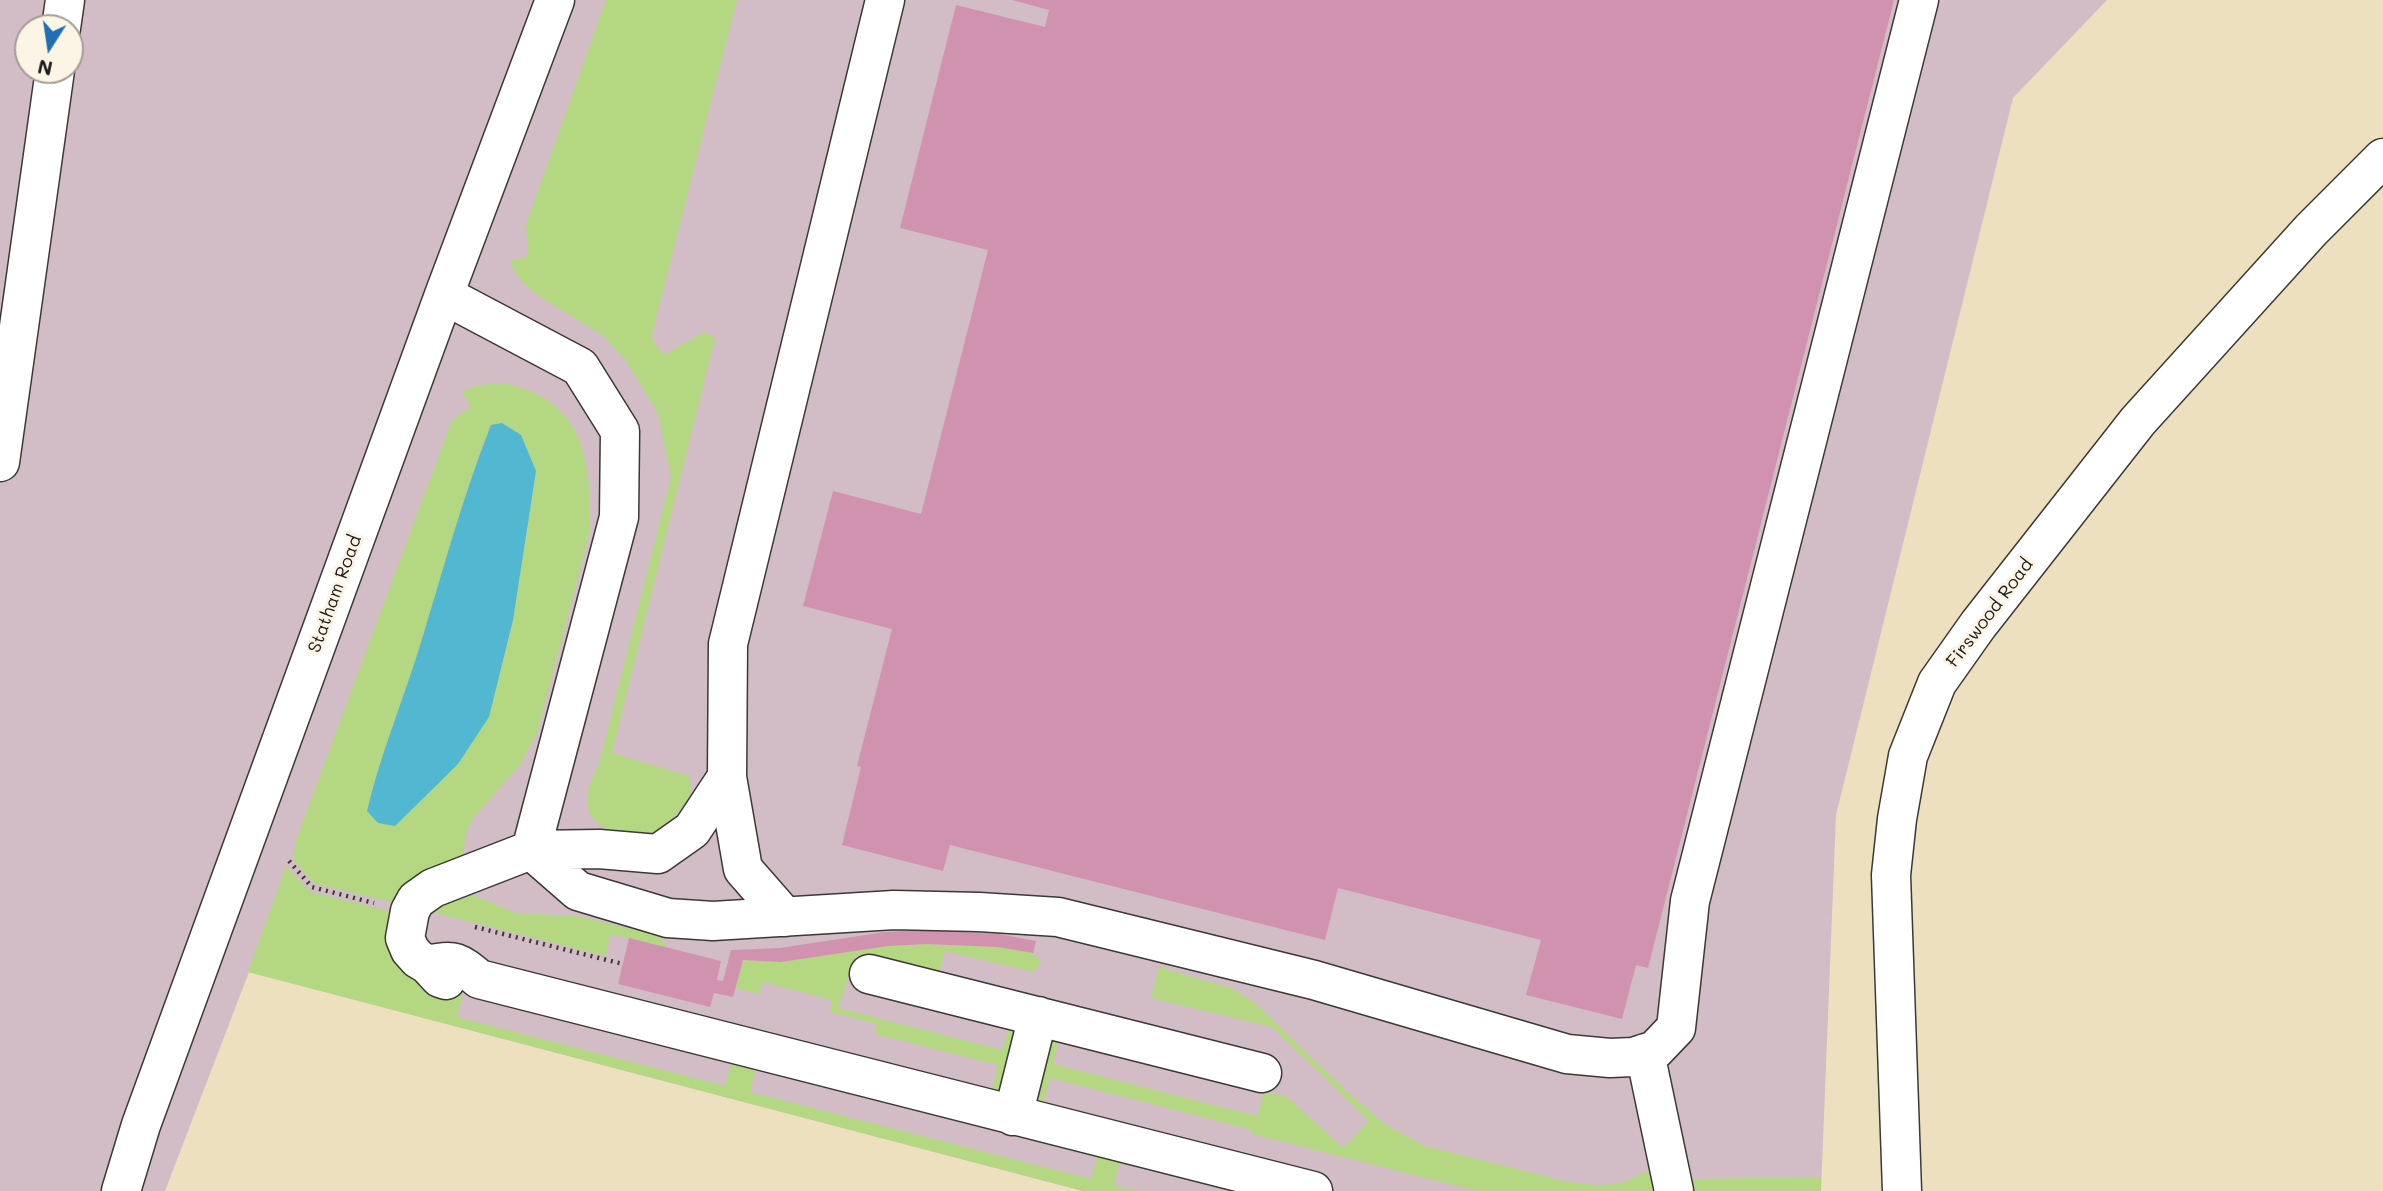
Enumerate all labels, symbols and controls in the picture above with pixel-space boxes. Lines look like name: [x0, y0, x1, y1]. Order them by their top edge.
north arrow: [14, 14, 84, 84]
text: N: [35, 54, 55, 82]
street label: Statham Road: [304, 532, 366, 656]
street label: Firswood Road: [1942, 554, 2038, 672]

